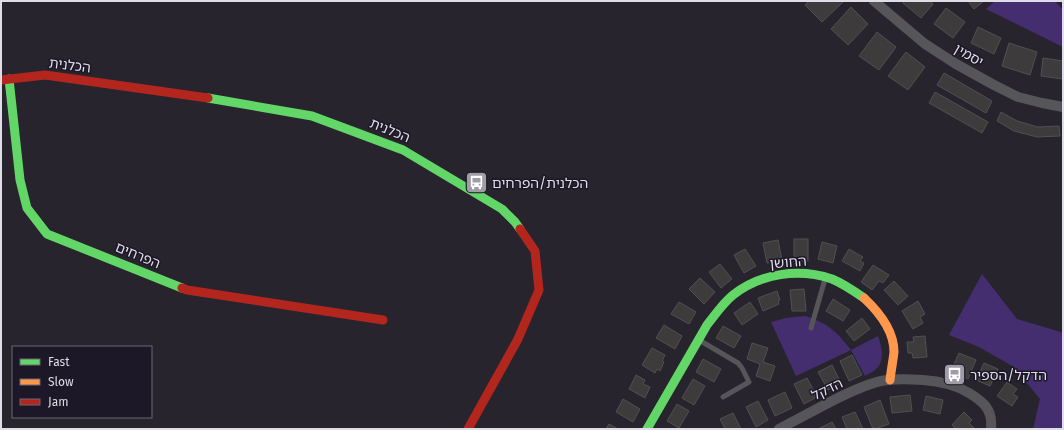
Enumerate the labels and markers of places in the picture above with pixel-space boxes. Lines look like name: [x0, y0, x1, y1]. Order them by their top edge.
bus stop icon: הכלנית/הפרחים: [464, 170, 490, 196]
place label: הכלנית/הפרחים: [492, 175, 588, 192]
bus stop icon: הדקל/הספיר: [941, 362, 967, 388]
place label: הדקל/הספיר: [970, 367, 1047, 384]

